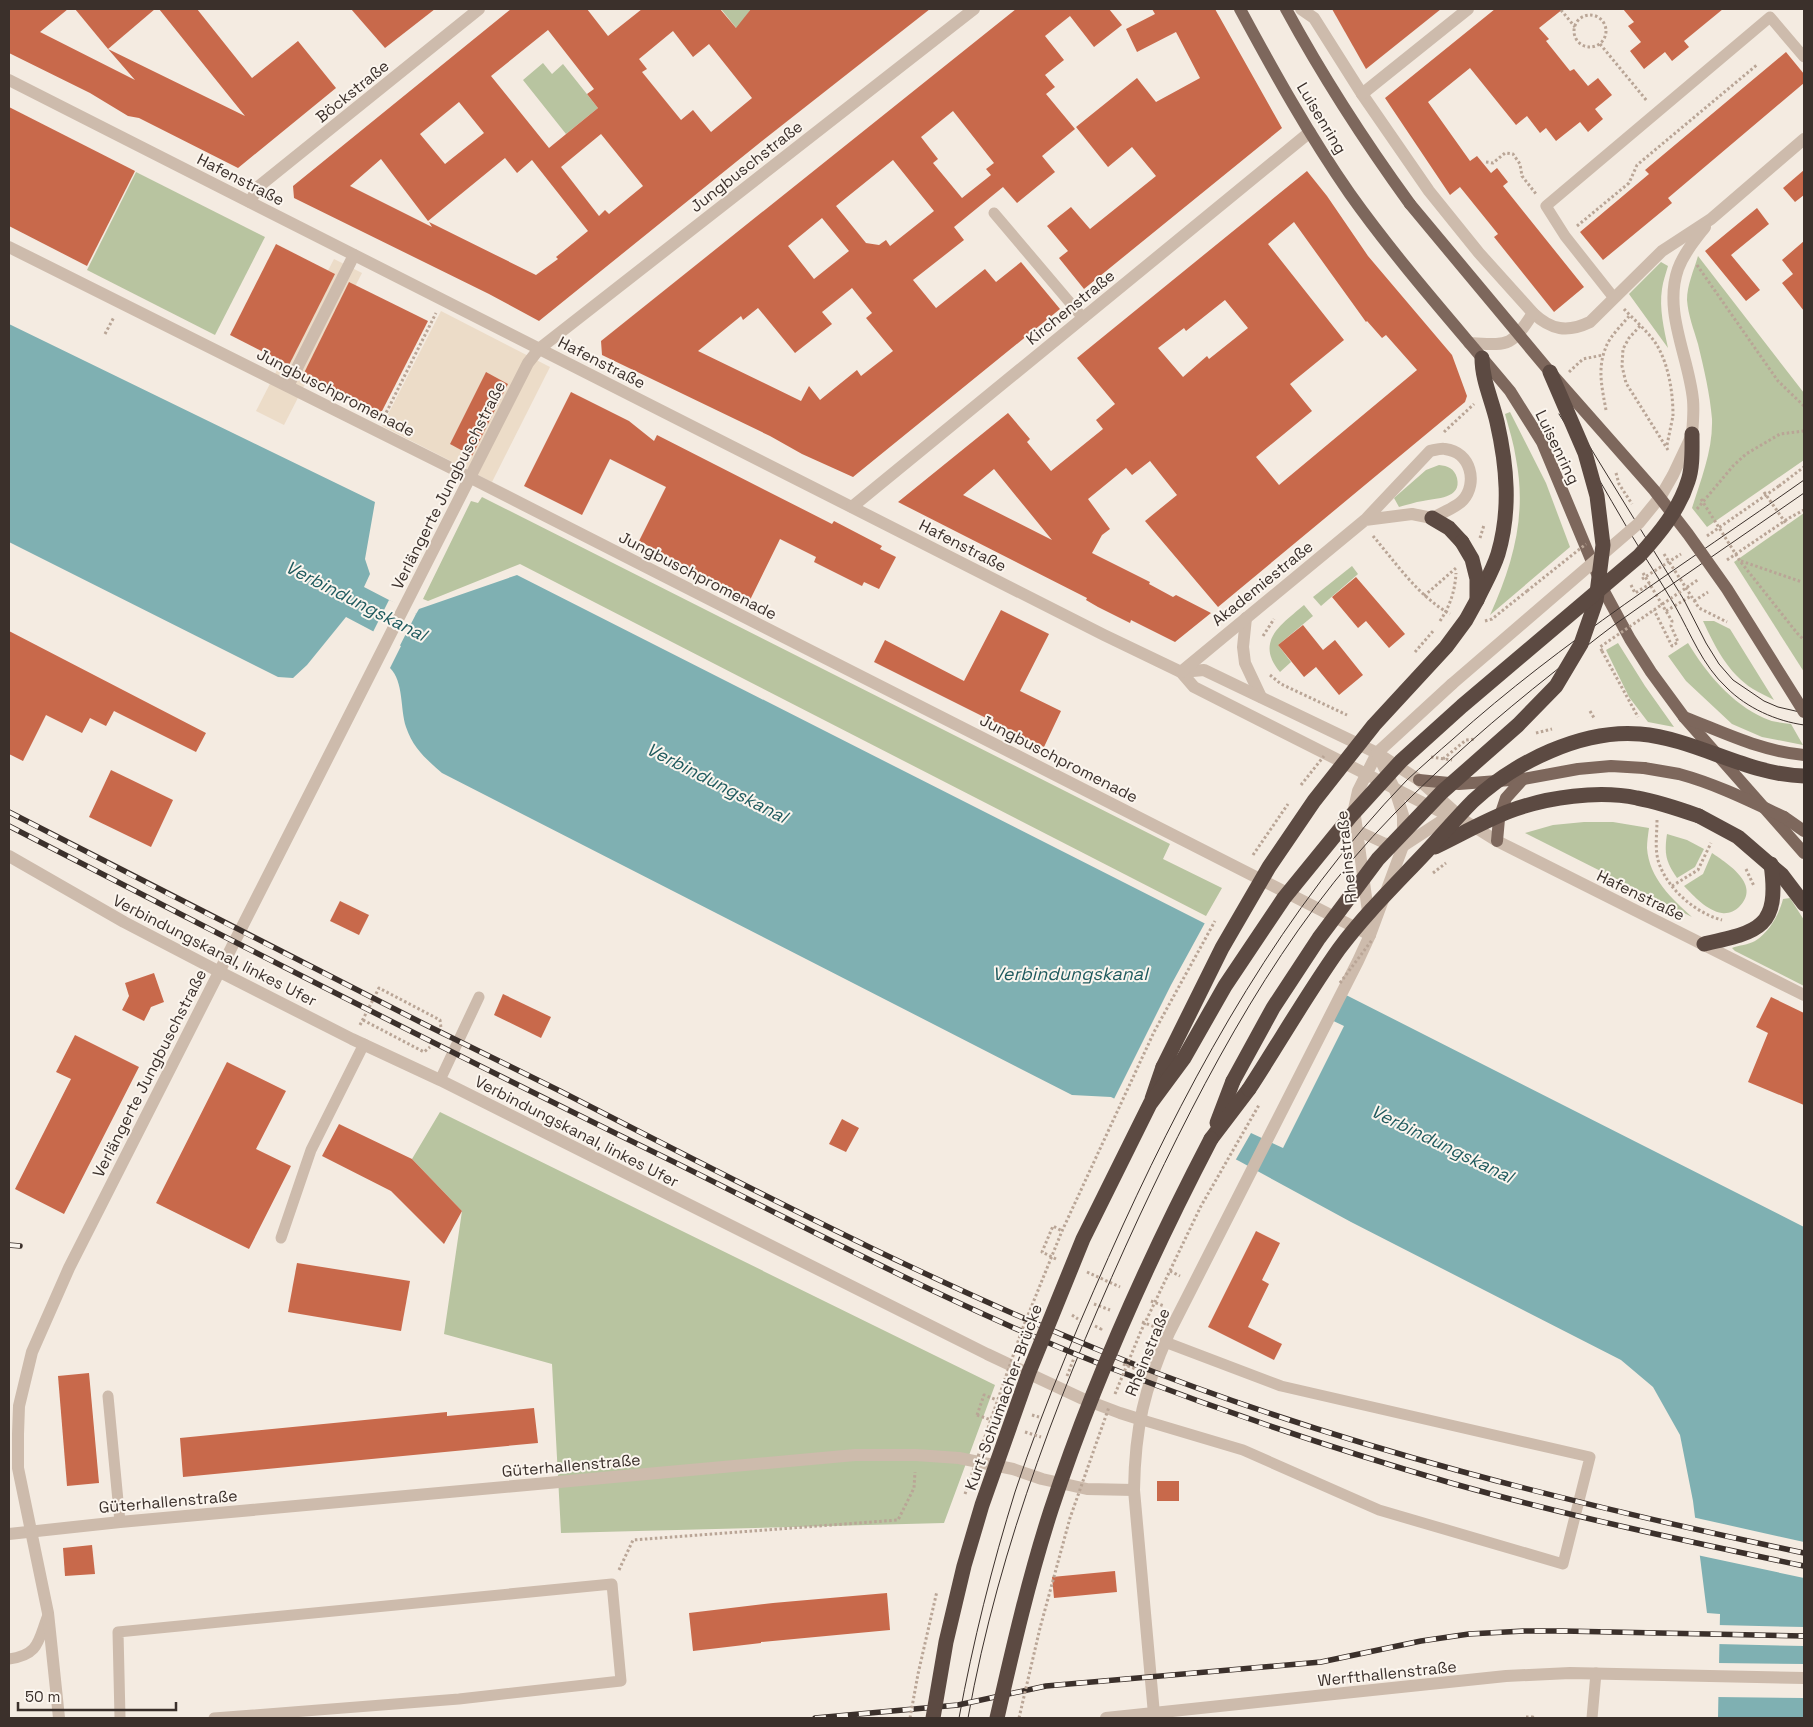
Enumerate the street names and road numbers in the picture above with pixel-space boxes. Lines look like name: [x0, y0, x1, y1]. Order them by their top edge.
street label: Böckstraße: [311, 55, 393, 127]
street label: Luisenring: [1292, 79, 1351, 158]
street label: Jungbuschstraße: [686, 116, 807, 217]
street label: Hafenstraße: [194, 148, 288, 210]
street label: Kirchenstraße: [1022, 265, 1119, 350]
street label: Hafenstraße: [555, 331, 649, 393]
street label: Jungbuschpromenade: [253, 343, 418, 441]
street label: Verlängerte Jungbuschstraße: [387, 377, 510, 593]
street label: Luisenring: [1531, 407, 1585, 488]
street label: Hafenstraße: [916, 514, 1010, 576]
street label: Jungbuschpromenade: [615, 526, 780, 624]
street label: Akademiestraße: [1207, 536, 1317, 631]
street label: Jungbuschpromenade: [976, 709, 1141, 807]
street label: Rheinstraße: [1331, 810, 1362, 904]
street label: Hafenstraße: [1593, 865, 1688, 926]
street label: Verbindungskanal, linkes Ufer: [109, 890, 320, 1011]
street label: Verlängerte Jungbuschstraße: [88, 965, 211, 1181]
street label: Verbindungskanal, linkes Ufer: [471, 1071, 682, 1192]
street label: Kurt-Schumacher-Brücke: [960, 1301, 1047, 1493]
street label: Rheinstraße: [1120, 1305, 1175, 1399]
street label: Güterhallenstraße: [501, 1449, 641, 1482]
street label: Güterhallenstraße: [98, 1485, 238, 1518]
street label: Werfthallenstraße: [1317, 1656, 1458, 1691]

